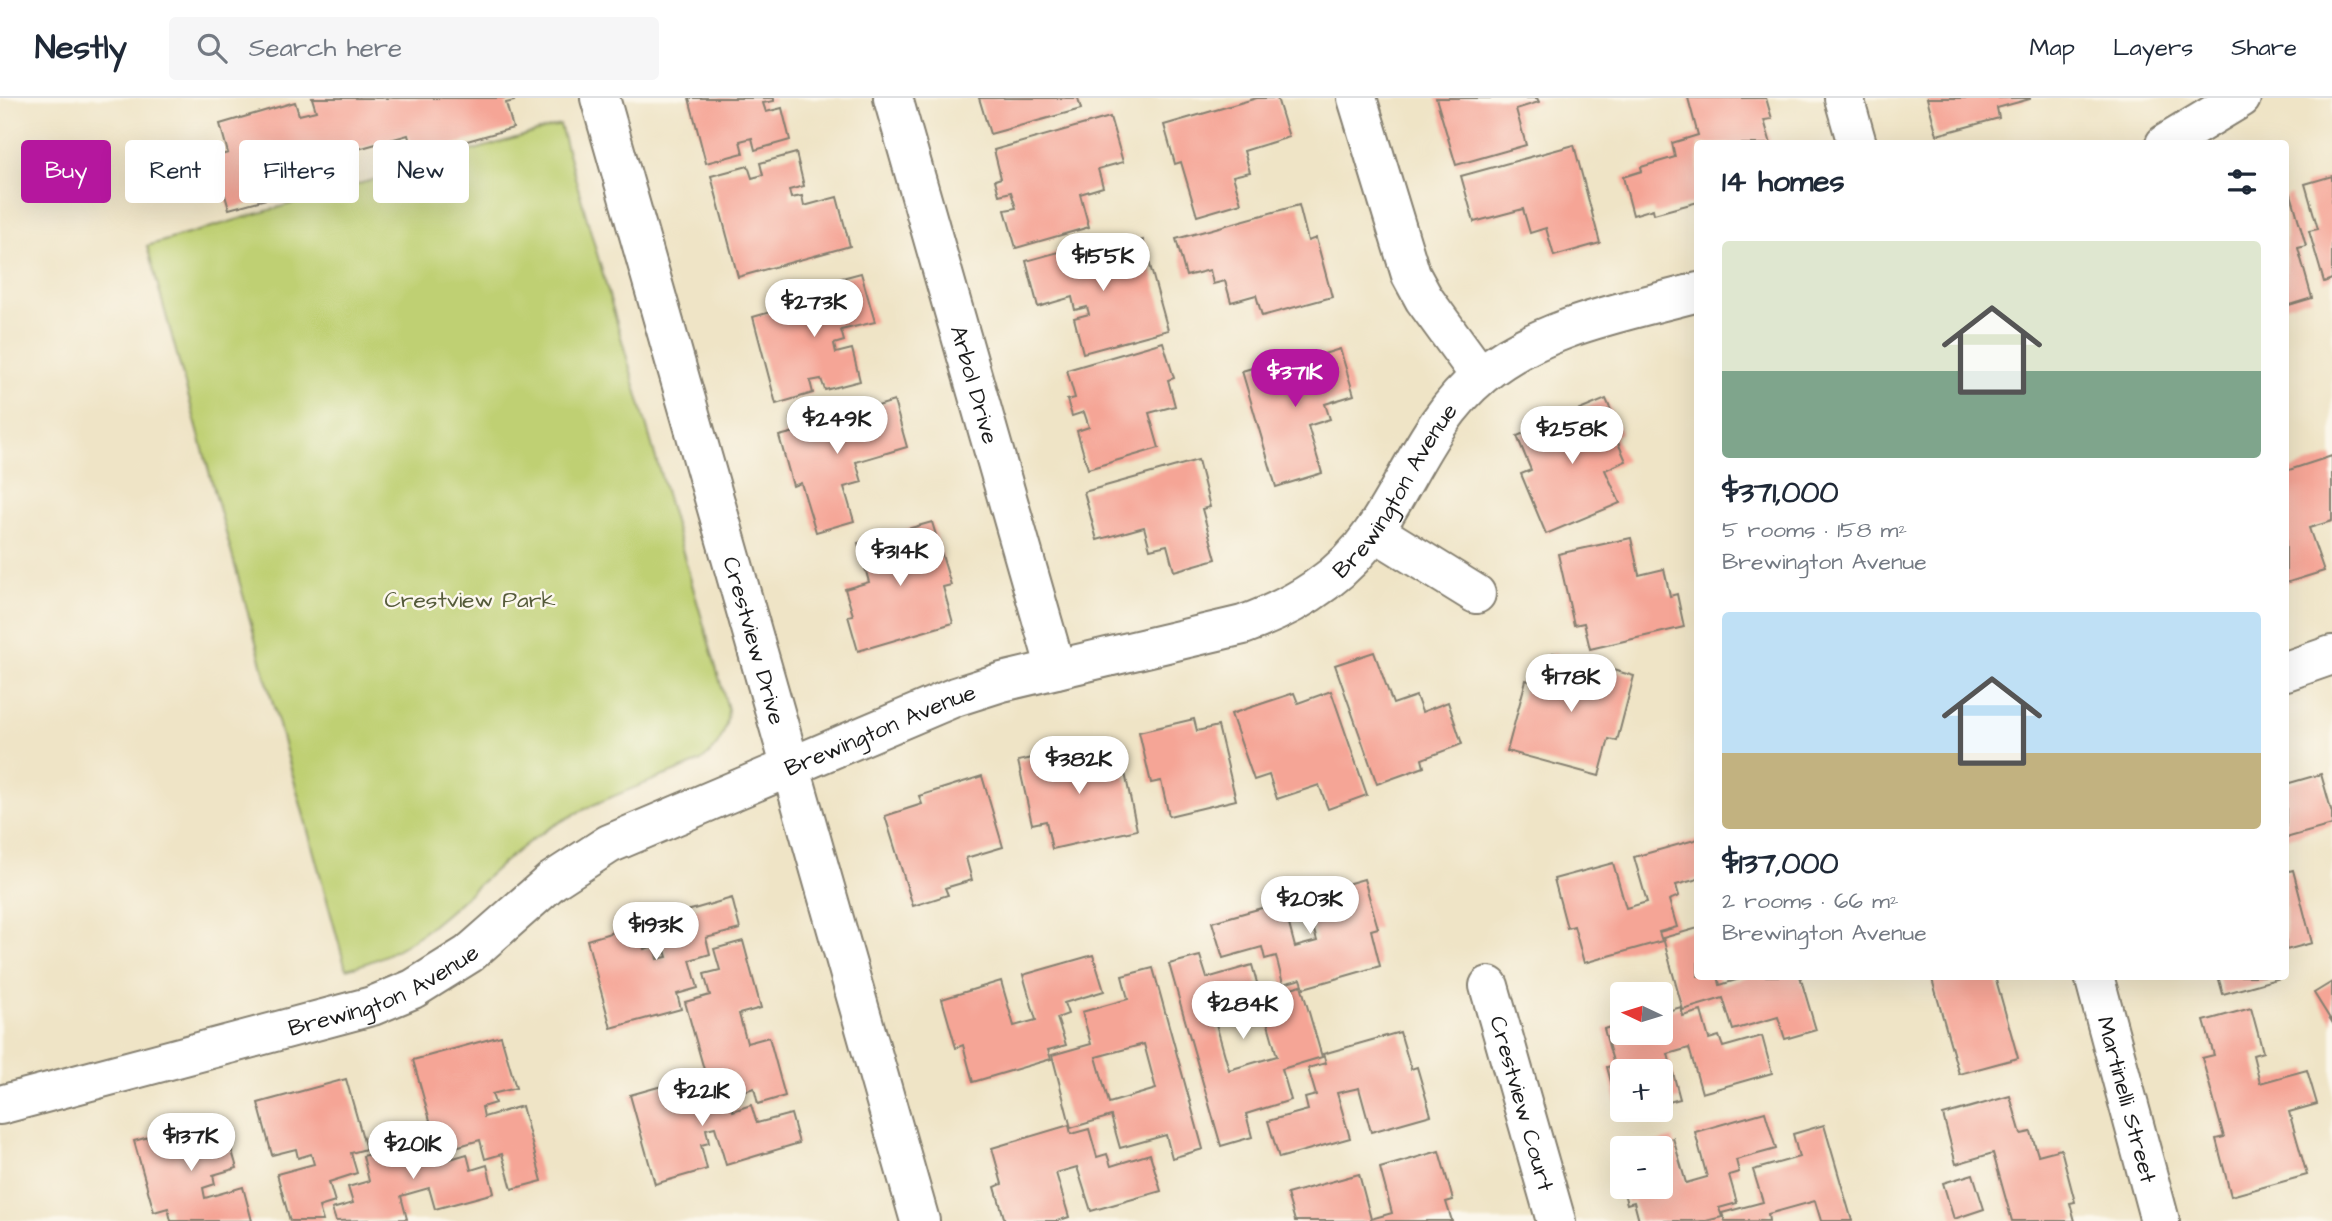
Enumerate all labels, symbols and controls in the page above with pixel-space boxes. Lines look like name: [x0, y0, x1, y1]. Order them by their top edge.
search box: [169, 17, 659, 80]
text: Nestly: [35, 25, 127, 71]
icon: search: [193, 29, 231, 67]
text: Search here: [249, 30, 402, 66]
text: Map: [2030, 31, 2075, 65]
text: Layers: [2113, 31, 2193, 65]
text: Share: [2231, 31, 2297, 65]
chip: Buy: [21, 140, 111, 203]
chip: Rent: [125, 140, 225, 203]
chip: Filters: [239, 140, 359, 203]
chip: New: [373, 140, 469, 203]
text: 14 homes: [1722, 161, 1845, 203]
icon: filters: [2223, 163, 2261, 201]
pin: $155K: [1054, 234, 1152, 293]
text: $155K: [1072, 240, 1134, 272]
pin: $273K: [765, 280, 863, 339]
text: $273K: [781, 286, 847, 318]
icon: home: [1929, 287, 2055, 413]
street label: Arbol Drive: [942, 322, 1006, 448]
pin: $371K: [1246, 350, 1344, 409]
text: $371K: [1267, 356, 1323, 388]
pin: $249K: [788, 396, 886, 456]
street label: Brewington Avenue: [1326, 397, 1465, 586]
text: $249K: [803, 403, 871, 435]
pin: $258K: [1523, 406, 1621, 466]
text: $258K: [1536, 413, 1608, 445]
text: $371,000: [1722, 472, 1838, 514]
text: 5 rooms · 158 m²: [1722, 514, 1907, 546]
pin: $314K: [851, 528, 949, 588]
text: $314K: [871, 535, 929, 567]
text: Brewington Avenue: [1722, 546, 1927, 578]
street label: Crestview Drive: [714, 553, 793, 729]
park label: Crestview Park: [384, 584, 556, 616]
pin: $178K: [1522, 654, 1620, 714]
icon: home: [1929, 658, 2055, 784]
text: $178K: [1542, 661, 1600, 693]
street label: Brewington Avenue: [780, 676, 980, 785]
pin: $382K: [1030, 736, 1128, 796]
text: $382K: [1046, 743, 1112, 775]
text: $137,000: [1722, 843, 1838, 885]
pin: $203K: [1261, 876, 1359, 936]
text: $203K: [1277, 883, 1343, 915]
text: 2 rooms · 66 m²: [1722, 885, 1899, 917]
pin: $193K: [607, 902, 705, 962]
text: $193K: [629, 909, 683, 941]
text: Brewington Avenue: [1722, 917, 1927, 949]
street label: Brewington Avenue: [285, 937, 486, 1045]
pin: $284K: [1194, 982, 1292, 1041]
north arrow: [1610, 982, 1673, 1045]
map controls: [1610, 982, 1673, 1199]
text: $284K: [1208, 988, 1278, 1020]
street label: Crestview Court: [1481, 1012, 1562, 1196]
street label: Martinelli Street: [2089, 1013, 2164, 1187]
button: +: [1610, 1059, 1673, 1122]
pin: $221K: [653, 1068, 751, 1128]
text: $221K: [674, 1075, 730, 1107]
pin: $137K: [142, 1114, 240, 1173]
text: $137K: [163, 1120, 219, 1152]
pin: $201K: [364, 1122, 462, 1181]
text: $201K: [384, 1128, 442, 1160]
button: −: [1610, 1136, 1673, 1199]

